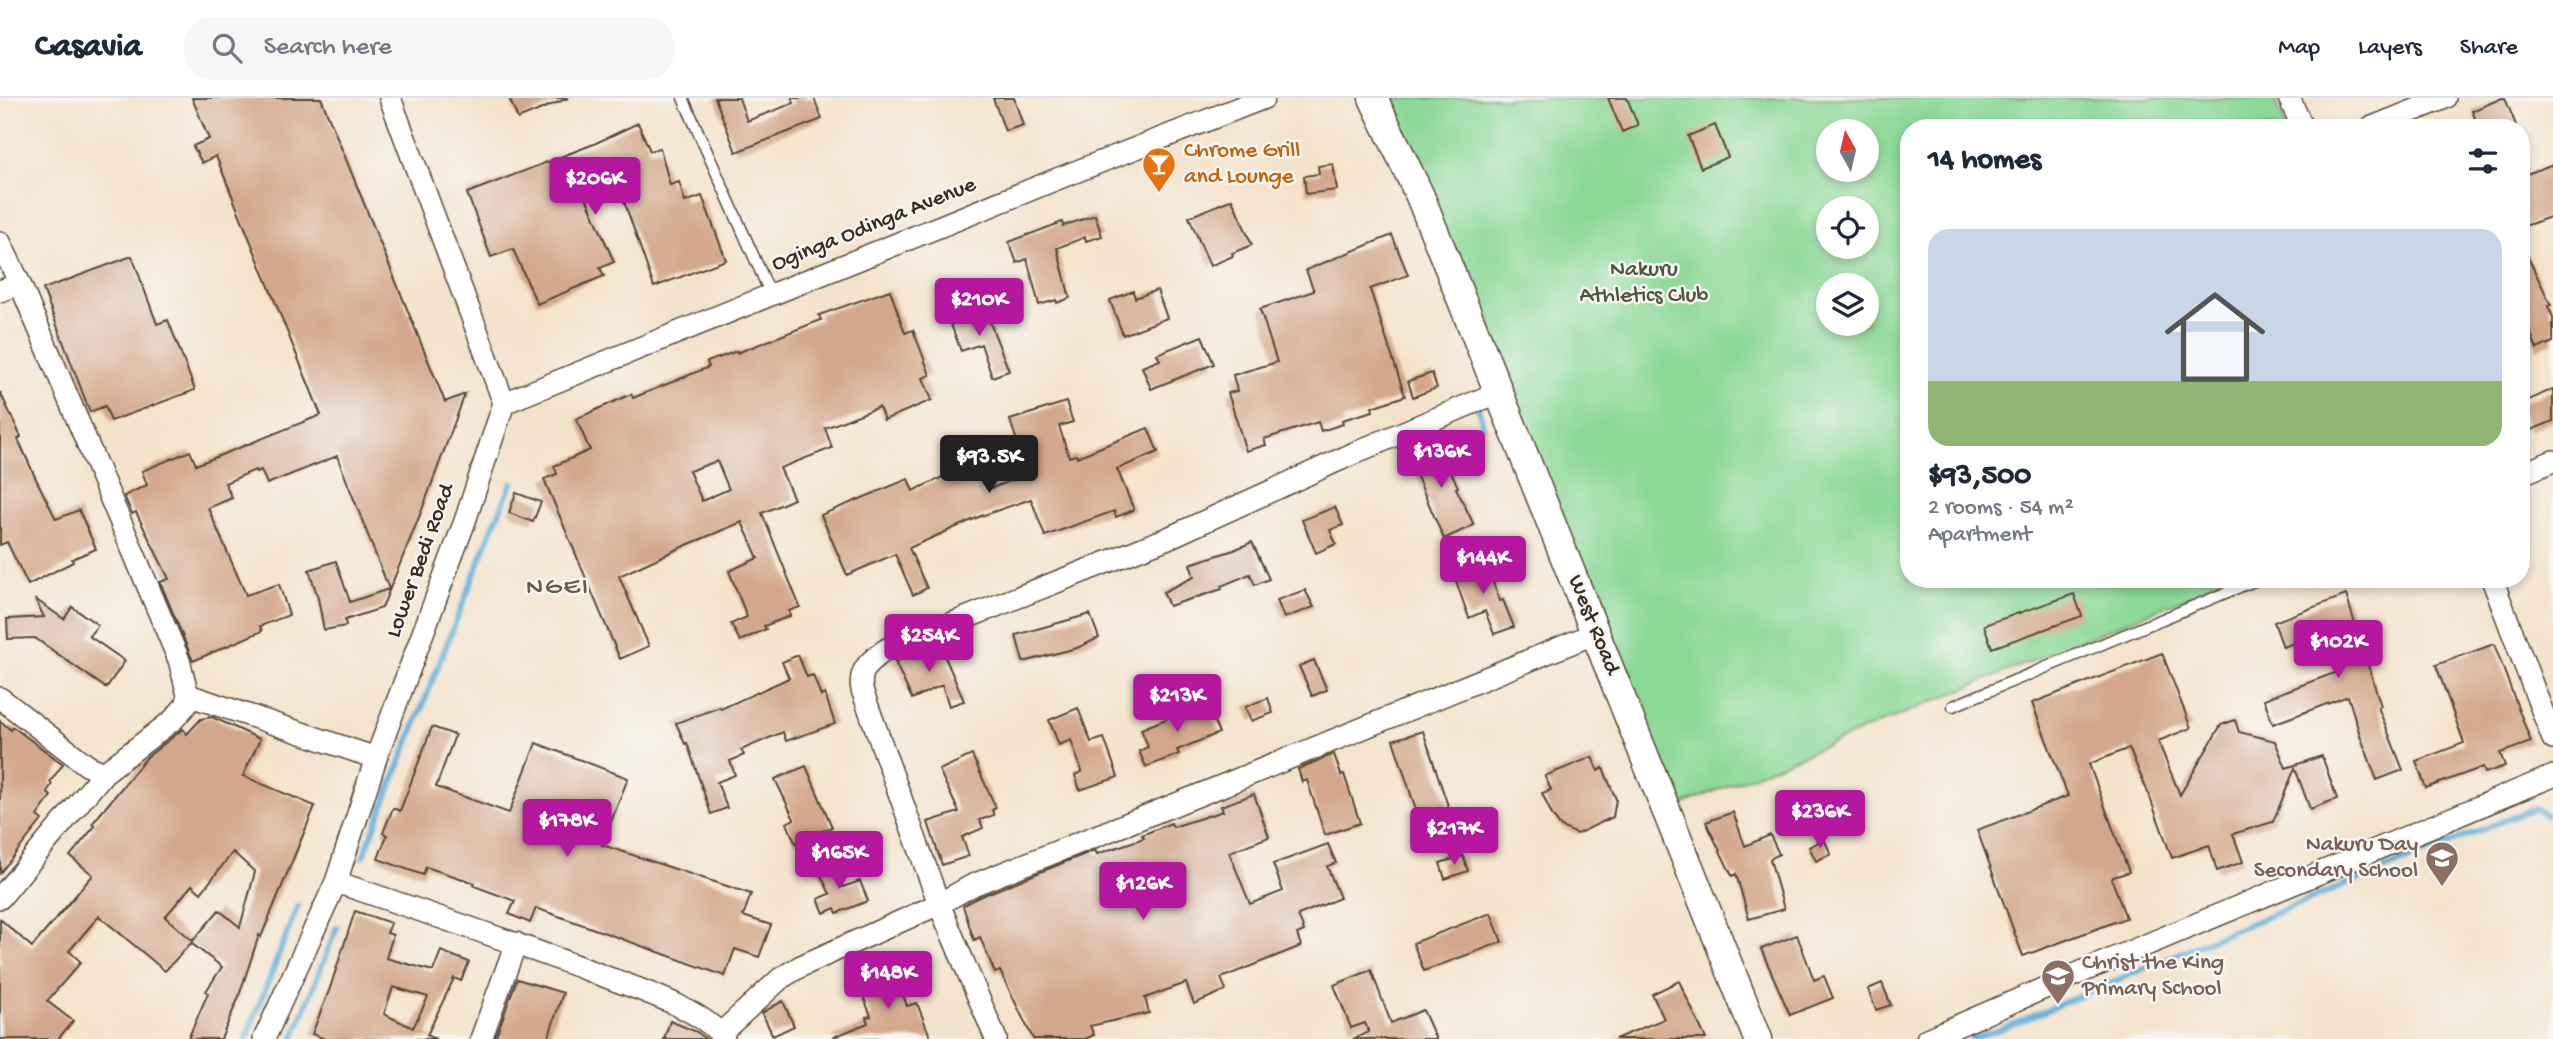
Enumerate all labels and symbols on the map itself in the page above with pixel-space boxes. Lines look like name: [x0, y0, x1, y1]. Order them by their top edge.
north arrow: [1816, 119, 1880, 182]
place label: Chrome Grill and Lounge: [1184, 138, 1300, 191]
bar icon: Chrome Grill and Lounge: [1140, 145, 1178, 194]
pin: $206K: [546, 158, 644, 217]
street label: Oginga Odinga Avenue: [768, 171, 981, 278]
park label: Nakuru Athletics Club: [1580, 257, 1708, 310]
pin: $210K: [930, 278, 1028, 338]
pin: $136K: [1392, 430, 1490, 490]
pin: $93.5K: [932, 436, 1046, 495]
street label: Lower Bedi Road: [381, 479, 462, 641]
pin: $144K: [1434, 536, 1532, 596]
street label: West Road: [1561, 571, 1626, 680]
district label: NGEI: [526, 573, 590, 604]
pin: $254K: [880, 614, 978, 674]
pin: $102K: [2289, 620, 2387, 680]
pin: $213K: [1128, 674, 1226, 734]
pin: $236K: [1771, 790, 1869, 850]
pin: $178K: [518, 800, 616, 859]
pin: $217K: [1405, 808, 1503, 867]
pin: $165K: [790, 832, 888, 891]
place label: Nakuru Day Secondary School: [2254, 832, 2418, 885]
school or university icon: Nakuru Day Secondary School: [2423, 839, 2461, 888]
pin: $126K: [1094, 862, 1192, 922]
place label: Christ the King Primary School: [2081, 950, 2224, 1003]
pin: $148K: [839, 951, 937, 1011]
school or university icon: Christ the King Primary School: [2039, 957, 2077, 1006]

